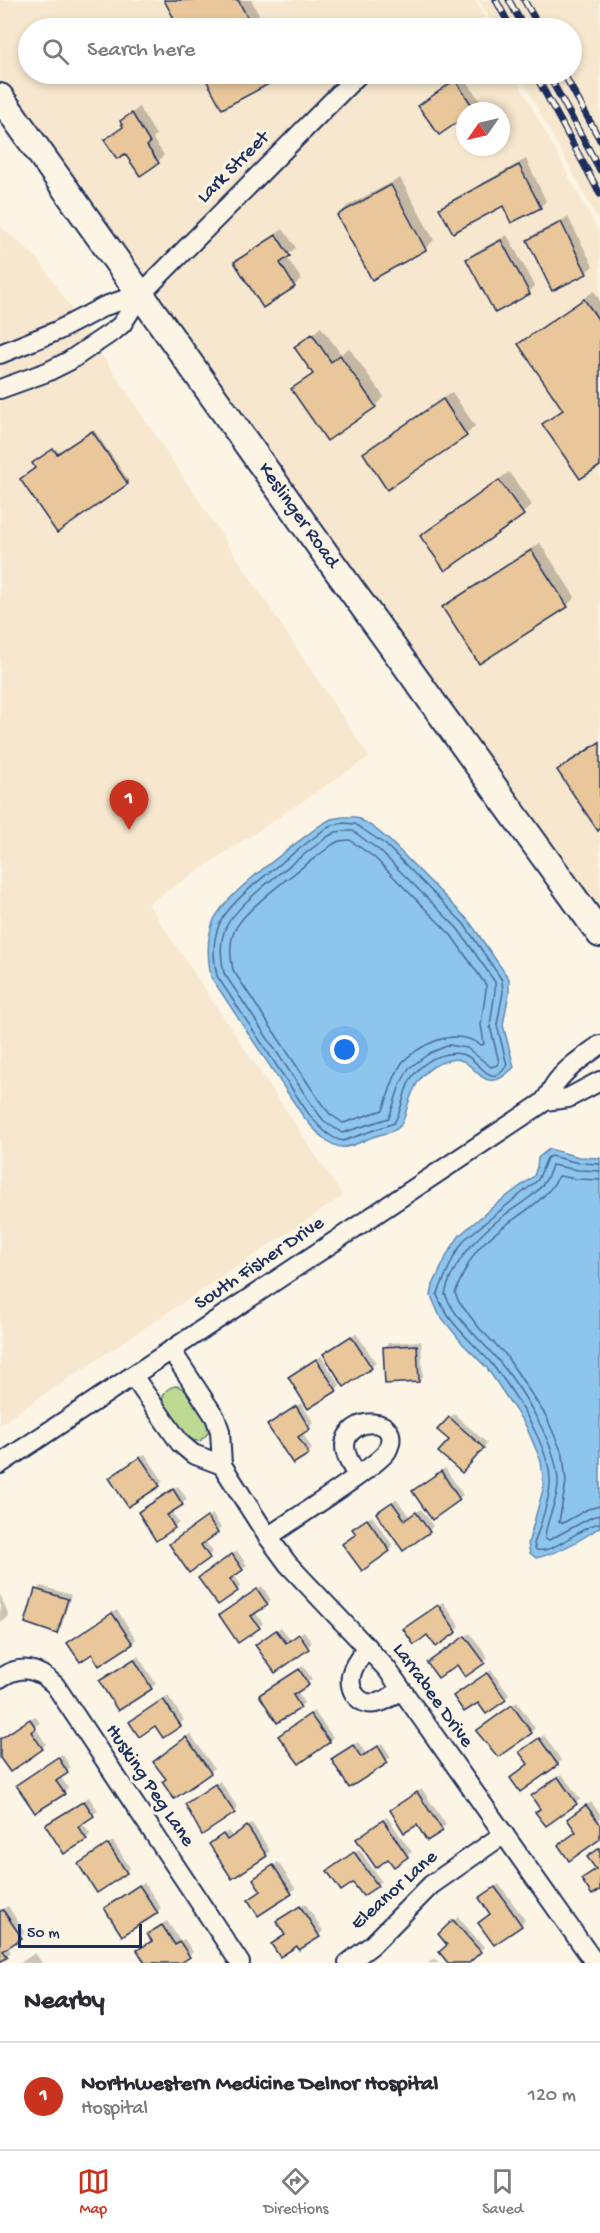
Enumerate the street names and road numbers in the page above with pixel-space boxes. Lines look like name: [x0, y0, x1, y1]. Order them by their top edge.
street label: Lark Street: [193, 126, 276, 209]
street label: Keslinger Road: [253, 458, 345, 575]
street label: South Fisher Drive: [191, 1212, 330, 1316]
street label: Larrabee Drive: [386, 1639, 478, 1753]
street label: Husking Peg Lane: [100, 1720, 199, 1852]
street label: Eleanor Lane: [347, 1846, 443, 1936]

